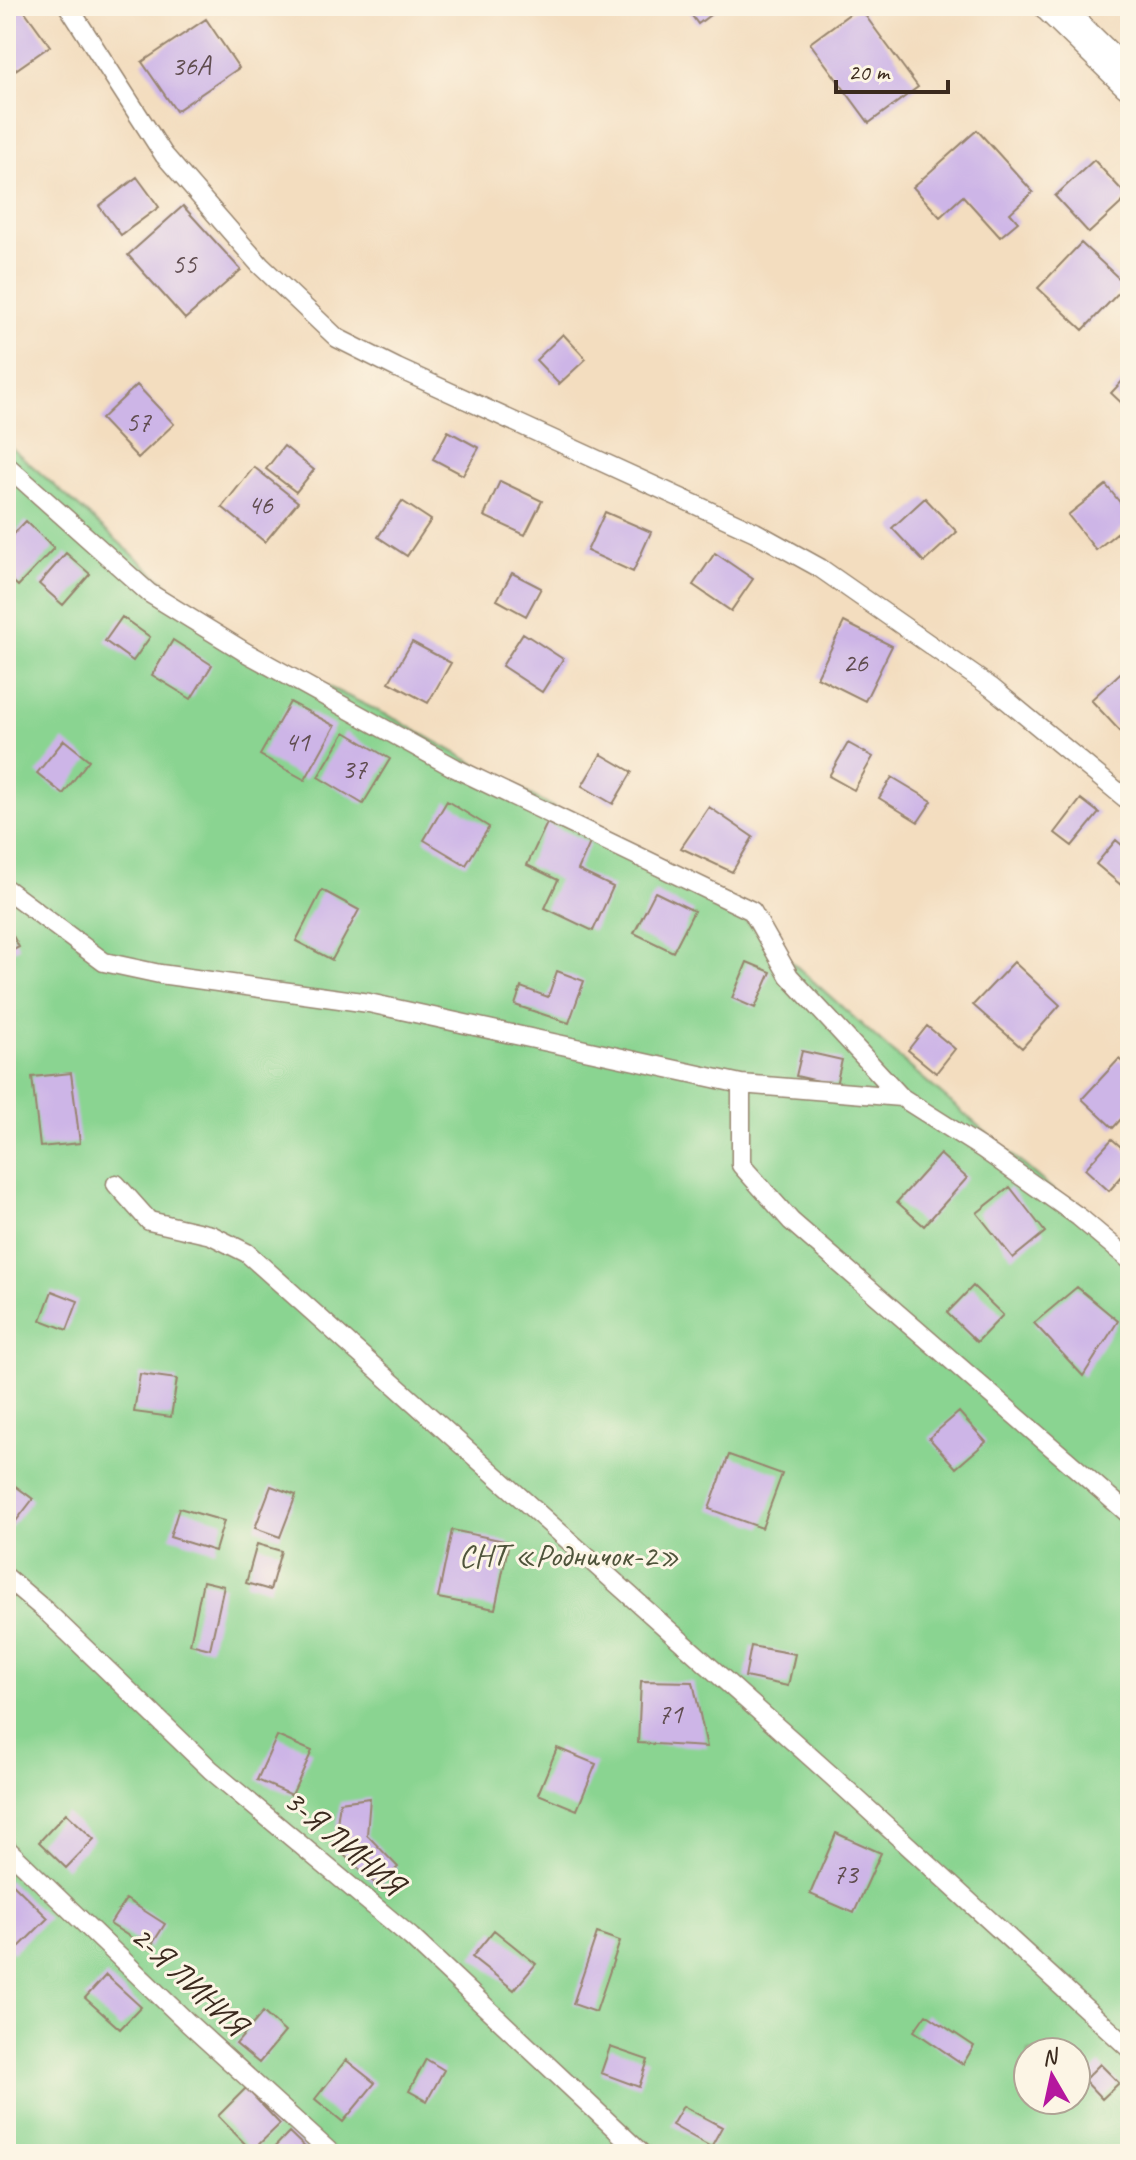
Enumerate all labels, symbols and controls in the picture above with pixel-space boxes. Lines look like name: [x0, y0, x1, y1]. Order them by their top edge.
scale bar: [836, 44, 948, 94]
house number: 36А: [171, 48, 213, 83]
text: 20 m: [848, 57, 891, 87]
house number: 55: [171, 246, 198, 281]
house number: 57: [125, 404, 152, 439]
house number: 46: [247, 487, 274, 522]
house number: 26: [842, 645, 869, 680]
house number: 41: [284, 724, 311, 759]
house number: 37: [341, 751, 368, 786]
park label: СНТ «Родничок-2»: [459, 1535, 679, 1576]
house number: 71: [657, 1696, 684, 1731]
street label: 3-Я ЛИНИЯ: [276, 1780, 416, 1907]
house number: 73: [832, 1856, 860, 1891]
street label: 2-Я ЛИНИЯ: [122, 1916, 259, 2047]
north arrow: [1012, 2036, 1092, 2116]
text: N: [1040, 2042, 1061, 2072]

